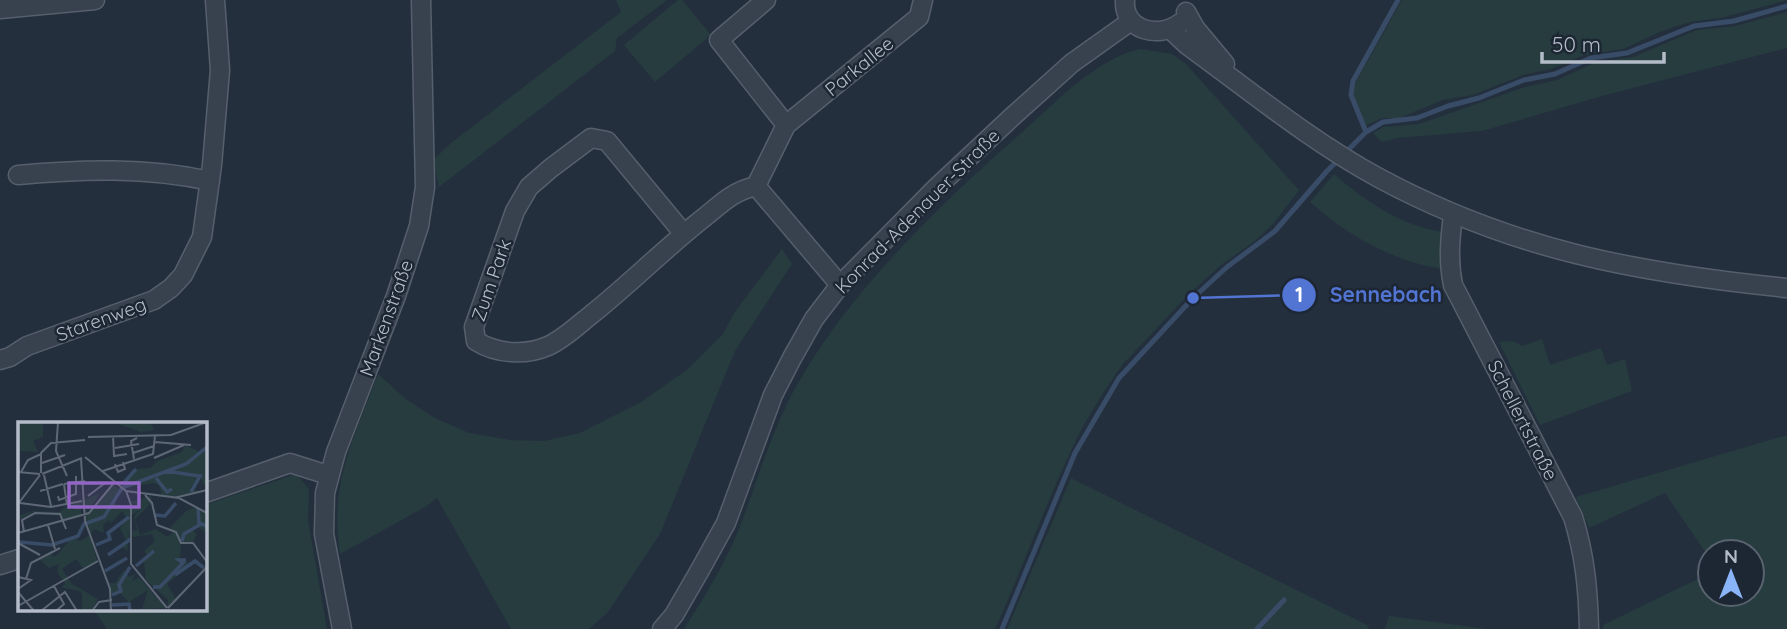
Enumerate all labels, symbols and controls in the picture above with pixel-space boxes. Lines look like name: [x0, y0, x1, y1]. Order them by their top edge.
scale bar: [1542, 21, 1664, 65]
street label: Parkallee: [820, 31, 898, 101]
text: 50 m: [1552, 31, 1601, 57]
street label: Konrad-Adenauer-Straße: [829, 123, 1005, 299]
street label: Zum Park: [466, 236, 516, 324]
street label: Markenstraße: [354, 256, 418, 380]
callout: Sennebach: [1281, 274, 1456, 316]
text: 1: [1295, 281, 1303, 307]
text: Sennebach: [1330, 281, 1442, 307]
street label: Starenweg: [53, 292, 149, 346]
street label: Schellertstraße: [1482, 356, 1564, 484]
inset map: [18, 422, 206, 612]
north arrow: [1696, 538, 1766, 608]
text: N: [1724, 544, 1738, 568]

